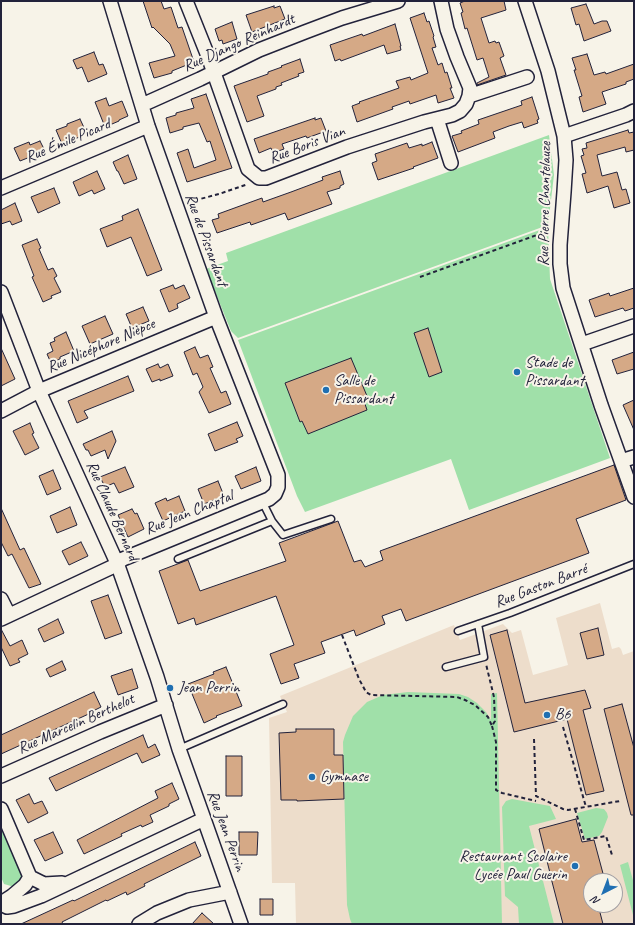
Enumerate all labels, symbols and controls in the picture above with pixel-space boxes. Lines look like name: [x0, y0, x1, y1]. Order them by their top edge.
street label: Rue Django Reinhardt: [180, 10, 298, 76]
street label: Rue Émile Picard: [23, 115, 113, 167]
street label: Rue Boris Vian: [266, 122, 348, 168]
street label: Rue Pierre Chantelauze: [534, 142, 556, 266]
street label: Rue de Pissardant: [180, 191, 232, 289]
street label: Rue Nicéphore Nièpce: [44, 315, 158, 377]
place label: Stade de Pissardant: [525, 353, 584, 391]
marker: Stade de Pissardant: [512, 367, 522, 377]
place label: Salle de Pissardant: [334, 371, 393, 409]
marker: Salle de Pissardant: [321, 385, 331, 395]
street label: Rue Claude Bernard: [82, 458, 142, 564]
street label: Rue Jean Chaptal: [142, 487, 236, 539]
street label: Rue Gaston Barré: [492, 560, 590, 612]
place label: Jean Perrin: [178, 678, 239, 698]
marker: Jean Perrin: [165, 683, 175, 693]
street label: Rue Marcelin Berthelot: [15, 690, 137, 758]
place label: B6: [555, 705, 571, 725]
marker: B6: [542, 710, 552, 720]
place label: Gymnase: [320, 767, 368, 787]
marker: Gymnase: [307, 772, 317, 782]
street label: Rue Jean Perrin: [203, 788, 249, 874]
place label: Restaurant Scolaire Lycée Paul Guerin: [459, 847, 567, 885]
marker: Restaurant Scolaire Lycée Paul Guerin: [570, 861, 580, 871]
north arrow: [583, 873, 623, 913]
text: N: [588, 894, 603, 909]

